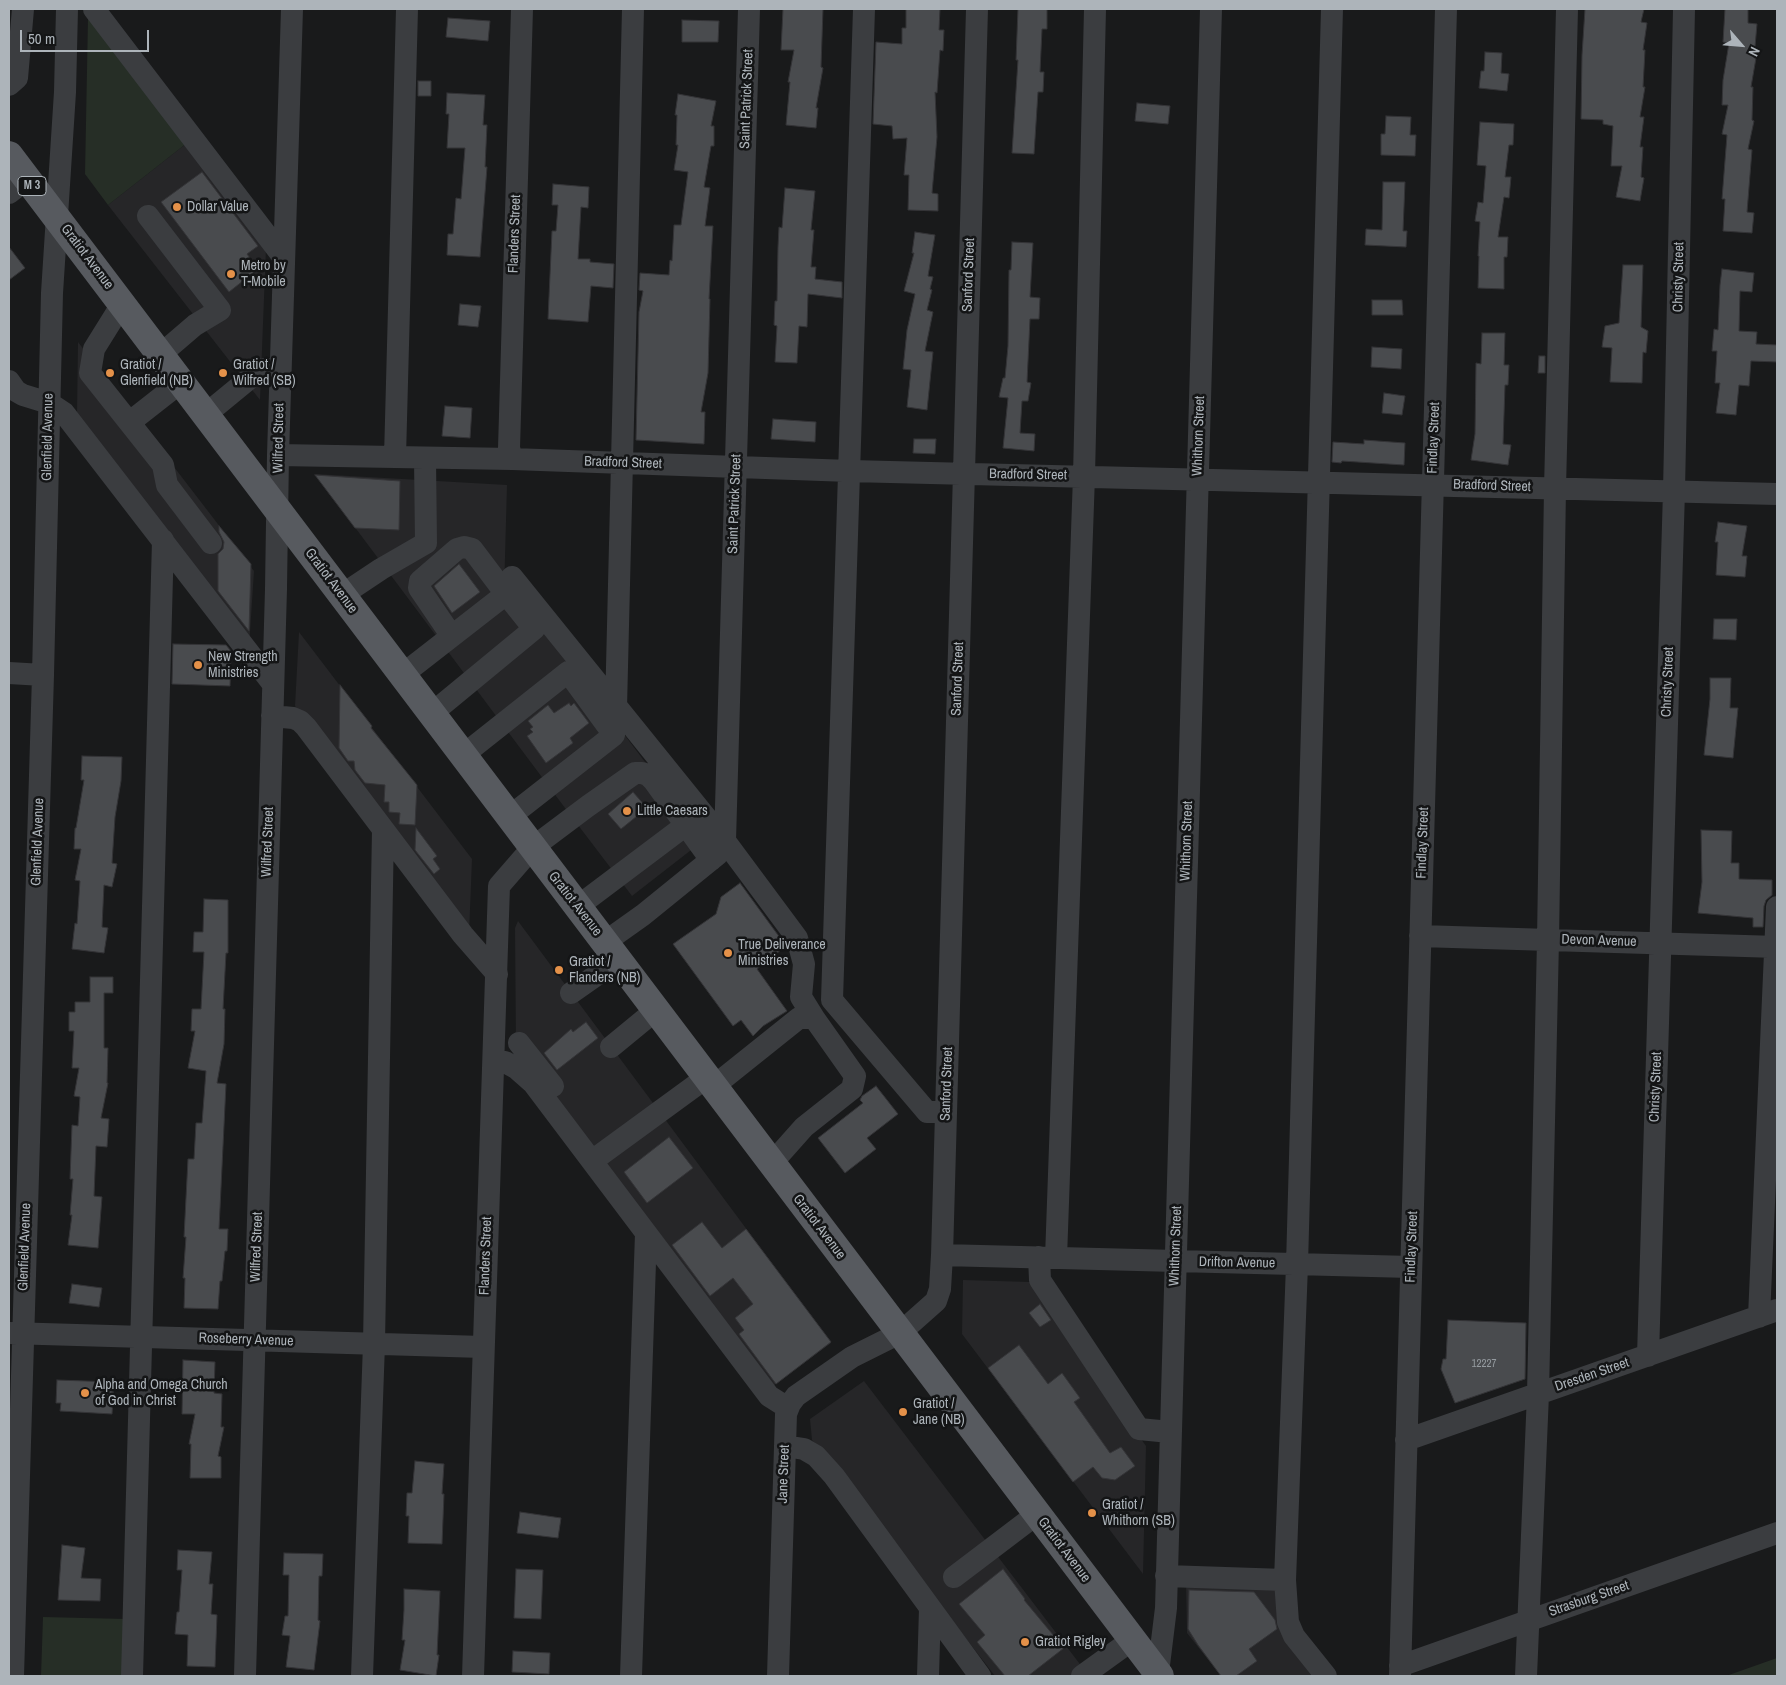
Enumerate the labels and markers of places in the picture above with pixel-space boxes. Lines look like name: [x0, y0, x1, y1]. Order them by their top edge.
place label: Dollar Value: [187, 199, 249, 215]
marker: Dollar Value: [171, 201, 183, 213]
place label: Metro by T-Mobile: [241, 258, 286, 290]
marker: Metro by T-Mobile: [225, 268, 237, 280]
place label: Gratiot / Glenfield (NB): [120, 357, 193, 390]
place label: Gratiot / Wilfred (SB): [233, 357, 296, 390]
marker: Gratiot / Glenfield (NB): [104, 367, 116, 379]
marker: Gratiot / Wilfred (SB): [217, 367, 229, 379]
place label: New Strength Ministries: [208, 649, 278, 682]
marker: New Strength Ministries: [192, 659, 204, 671]
place label: Little Caesars: [637, 803, 708, 819]
marker: Little Caesars: [621, 805, 633, 817]
place label: True Deliverance Ministries: [738, 937, 826, 970]
marker: True Deliverance Ministries: [722, 947, 734, 959]
place label: Gratiot / Flanders (NB): [569, 954, 640, 986]
marker: Gratiot / Flanders (NB): [553, 964, 565, 976]
place label: Alpha and Omega Church of God in Christ: [95, 1377, 228, 1410]
marker: Alpha and Omega Church of God in Christ: [79, 1387, 91, 1399]
place label: Gratiot / Jane (NB): [913, 1396, 965, 1428]
marker: Gratiot / Jane (NB): [897, 1406, 909, 1418]
place label: Gratiot / Whithorn (SB): [1102, 1497, 1175, 1530]
marker: Gratiot / Whithorn (SB): [1086, 1507, 1098, 1519]
place label: Gratiot Rigley: [1035, 1634, 1106, 1650]
marker: Gratiot Rigley: [1019, 1636, 1031, 1648]

